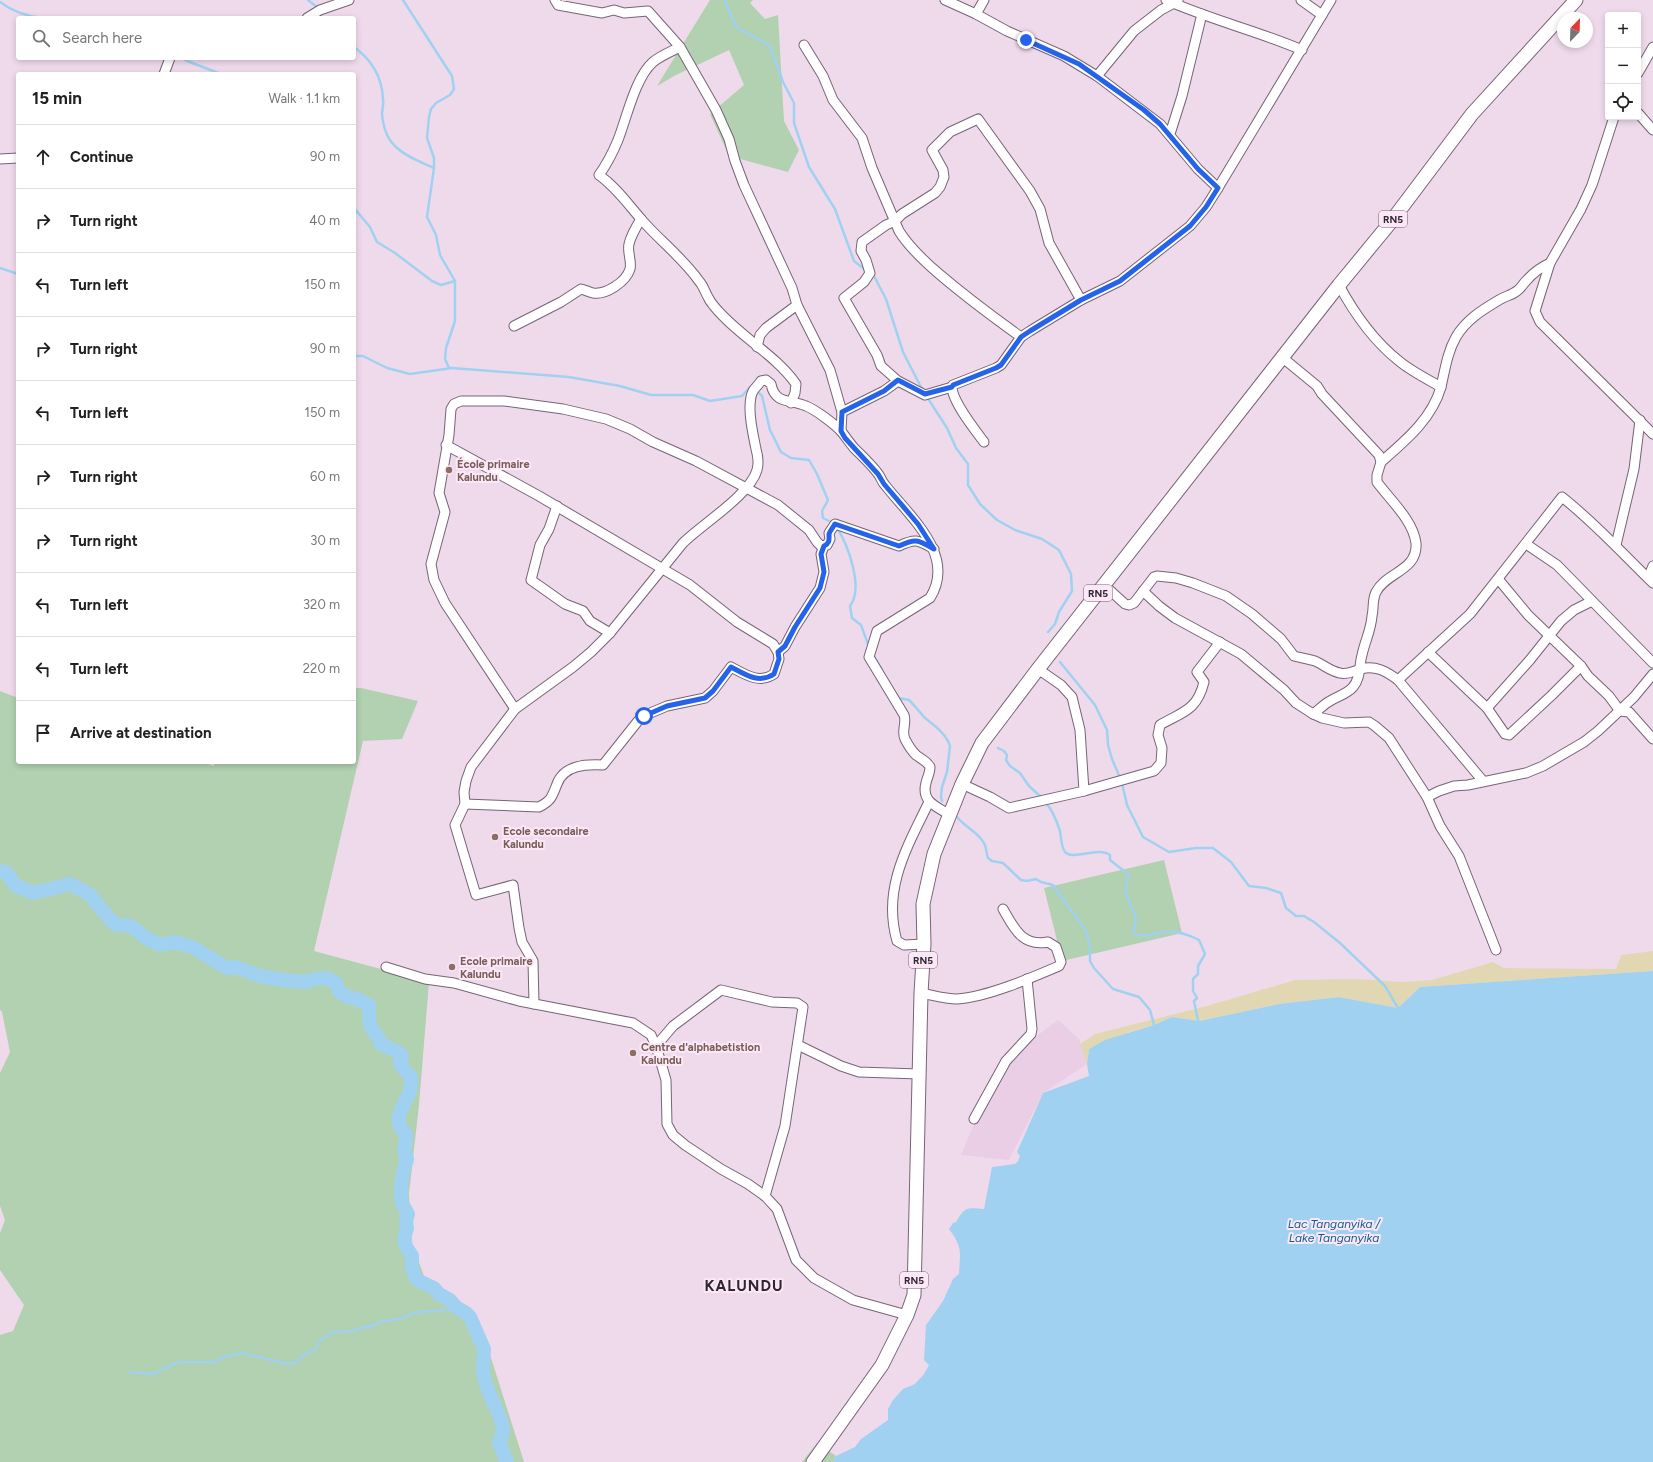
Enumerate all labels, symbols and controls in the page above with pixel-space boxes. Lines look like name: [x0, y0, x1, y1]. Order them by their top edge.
north arrow: [1557, 12, 1593, 48]
map controls: [1605, 12, 1641, 120]
button: +: [1605, 12, 1641, 48]
search box: [16, 16, 356, 60]
icon: search: [30, 27, 52, 49]
text: Search here: [62, 29, 142, 47]
route end: [1017, 31, 1035, 49]
button: −: [1605, 48, 1641, 84]
button: locate: [1605, 84, 1641, 120]
text: 15 min: [32, 88, 82, 108]
text: Walk · 1.1 km: [269, 91, 340, 106]
icon: ahead: [32, 146, 54, 168]
text: Continue: [70, 148, 133, 166]
text: 90 m: [310, 149, 340, 164]
icon: right: [32, 210, 54, 232]
road number: RN5: [1379, 211, 1407, 227]
text: Turn right: [70, 212, 138, 230]
text: 40 m: [309, 213, 340, 228]
icon: left: [32, 274, 54, 296]
text: Turn left: [70, 276, 128, 294]
text: 150 m: [305, 277, 340, 292]
icon: right: [32, 338, 54, 360]
text: Turn right: [70, 340, 138, 358]
text: 90 m: [310, 341, 340, 356]
icon: left: [32, 402, 54, 424]
text: Turn left: [70, 404, 128, 422]
text: 150 m: [305, 405, 340, 420]
place label: École primaire Kalundu: [457, 457, 530, 484]
marker: École primaire Kalundu: [444, 465, 454, 475]
icon: right: [32, 466, 54, 488]
text: Turn right: [70, 468, 138, 486]
text: 60 m: [310, 469, 340, 484]
icon: right: [32, 530, 54, 552]
text: Turn right: [70, 532, 138, 550]
text: 30 m: [310, 533, 340, 548]
road number: RN5: [1084, 585, 1112, 601]
icon: left: [32, 594, 54, 616]
text: Turn left: [70, 596, 128, 614]
text: 320 m: [303, 597, 340, 612]
icon: left: [32, 658, 54, 680]
text: Turn left: [70, 660, 128, 678]
text: 220 m: [303, 661, 340, 676]
route start: [635, 707, 653, 725]
icon: arrive: [32, 722, 54, 744]
text: Arrive at destination: [70, 724, 211, 742]
place label: Ecole secondaire Kalundu: [503, 825, 589, 851]
marker: Ecole secondaire Kalundu: [490, 832, 500, 842]
road number: RN5: [909, 952, 937, 968]
place label: Ecole primaire Kalundu: [460, 955, 533, 981]
marker: Ecole primaire Kalundu: [447, 962, 457, 972]
place label: Centre d'alphabetistion Kalundu: [641, 1041, 760, 1067]
marker: Centre d'alphabetistion Kalundu: [628, 1048, 638, 1058]
water label: Lac Tanganyika / Lake Tanganyika: [1288, 1217, 1382, 1245]
road number: RN5: [900, 1272, 928, 1288]
district label: KALUNDU: [705, 1277, 783, 1295]

